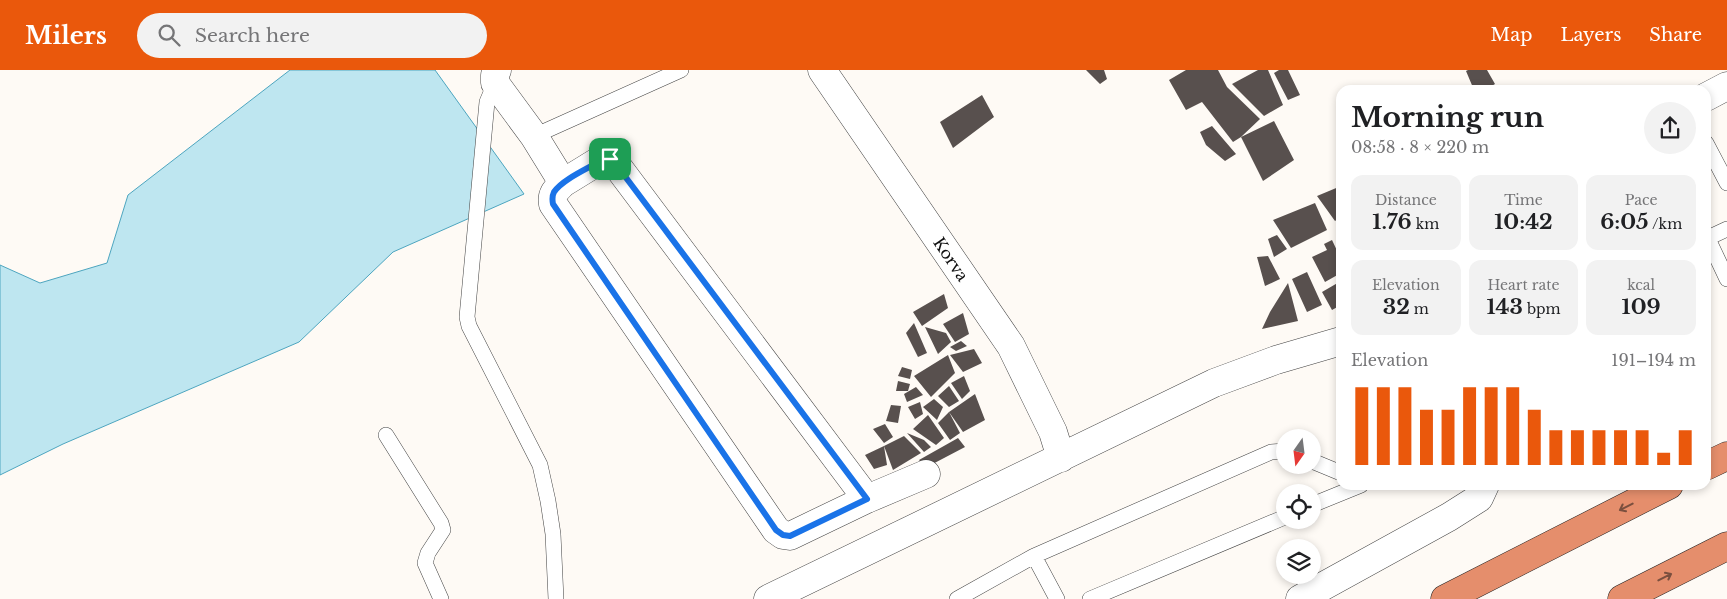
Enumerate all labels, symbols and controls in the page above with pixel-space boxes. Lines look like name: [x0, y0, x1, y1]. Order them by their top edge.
search box: [137, 13, 487, 58]
text: Milers: [25, 21, 107, 50]
icon: search: [155, 21, 183, 49]
text: Search here: [195, 24, 310, 47]
text: Map: [1491, 24, 1532, 46]
text: Layers: [1560, 24, 1621, 46]
text: Share: [1649, 24, 1702, 46]
text: Morning run: [1351, 100, 1544, 135]
button: share: [1644, 102, 1696, 154]
text: 08:58 · 8 × 220 m: [1351, 137, 1489, 157]
pin: [589, 138, 631, 180]
icon: arrive: [596, 145, 624, 173]
text: Distance: [1375, 191, 1437, 209]
text: Time: [1504, 191, 1543, 209]
text: Pace: [1625, 191, 1658, 209]
text: 1.76: [1372, 209, 1412, 235]
text: 10:42: [1494, 209, 1553, 235]
text: 6:05: [1600, 209, 1649, 235]
text: km: [1412, 215, 1439, 233]
text: /km: [1649, 215, 1682, 233]
street label: Korva: [929, 233, 973, 285]
text: Elevation: [1372, 276, 1440, 294]
text: Heart rate: [1487, 276, 1560, 294]
text: kcal: [1627, 276, 1655, 294]
text: 32: [1383, 294, 1410, 320]
text: 143: [1486, 294, 1523, 320]
text: 109: [1622, 294, 1661, 320]
text: m: [1410, 300, 1429, 318]
text: bpm: [1523, 300, 1561, 318]
text: Elevation: [1351, 350, 1428, 370]
text: 191–194 m: [1611, 350, 1696, 370]
north arrow: [1276, 429, 1321, 474]
map controls: [1276, 429, 1321, 584]
button: locate: [1276, 484, 1321, 529]
one-way arrow: [1619, 503, 1634, 512]
button: layers: [1276, 539, 1321, 584]
one-way arrow: [1658, 572, 1673, 582]

